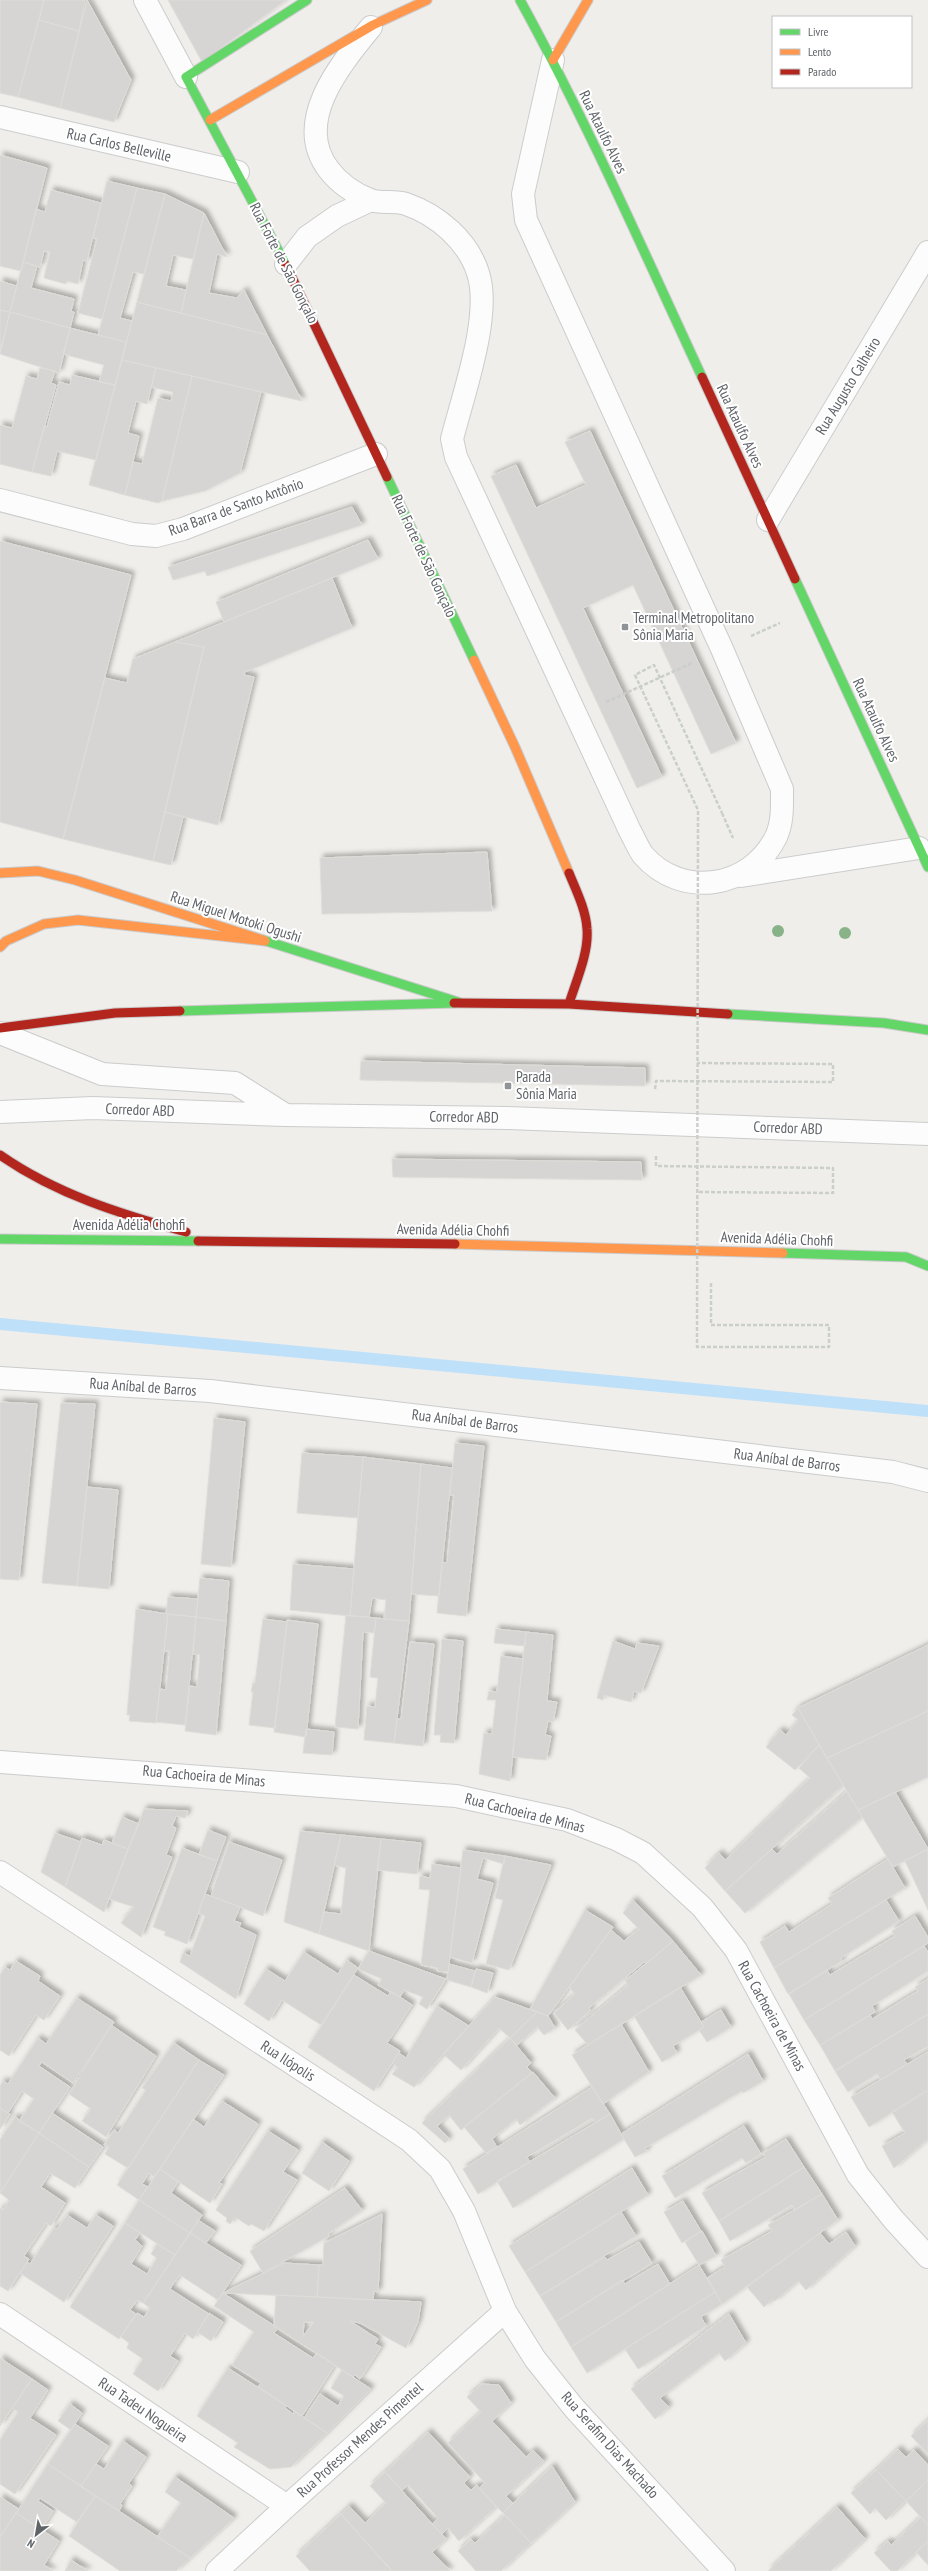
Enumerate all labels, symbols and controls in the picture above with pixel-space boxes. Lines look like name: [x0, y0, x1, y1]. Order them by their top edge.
legend: [772, 16, 912, 88]
text: Livre: [808, 24, 829, 39]
text: Lento: [808, 44, 831, 59]
text: Parado: [808, 64, 836, 79]
street label: Rua Ataulfo Alves: [575, 87, 632, 176]
street label: Rua Carlos Belleville: [65, 123, 173, 166]
street label: Rua Forte de São Gonçalo: [246, 199, 323, 326]
street label: Rua Augusto Calheiro: [811, 333, 884, 438]
street label: Rua Ataulfo Alves: [713, 381, 768, 471]
street label: Rua Barra de Santo Antônio: [166, 473, 306, 540]
street label: Rua Forte de São Gonçalo: [388, 491, 461, 620]
place label: Terminal Metropolitano Sônia Maria: [633, 608, 754, 644]
marker: Terminal Metropolitano Sônia Maria: [620, 622, 630, 632]
street label: Rua Ataulfo Alves: [849, 675, 904, 765]
street label: Rua Miguel Motoki Ogushi: [168, 886, 304, 947]
place label: Parada Sônia Maria: [516, 1067, 577, 1103]
marker: Parada Sônia Maria: [503, 1081, 513, 1091]
street label: Corredor ABD: [105, 1099, 175, 1120]
street label: Corredor ABD: [429, 1106, 499, 1127]
street label: Corredor ABD: [753, 1117, 823, 1138]
street label: Avenida Adélia Chohfi: [73, 1215, 185, 1234]
street label: Avenida Adélia Chohfi: [397, 1219, 509, 1240]
street label: Avenida Adélia Chohfi: [720, 1227, 834, 1250]
street label: Rua Aníbal de Barros: [89, 1373, 197, 1400]
street label: Rua Aníbal de Barros: [411, 1405, 519, 1436]
street label: Rua Aníbal de Barros: [733, 1444, 841, 1475]
street label: Rua Cachoeira de Minas: [142, 1761, 266, 1790]
street label: Rua Cachoeira de Minas: [463, 1788, 587, 1837]
street label: Rua Cachoeira de Minas: [734, 1957, 811, 2074]
street label: Rua Ilópolis: [257, 2036, 319, 2085]
street label: Rua Tadeu Nogueira: [95, 2373, 191, 2446]
street label: Rua Professor Mendes Pimentel: [293, 2378, 427, 2501]
street label: Rua Serafim Dias Machado: [557, 2387, 663, 2502]
north arrow: [16, 2515, 56, 2555]
text: N: [25, 2536, 37, 2551]

